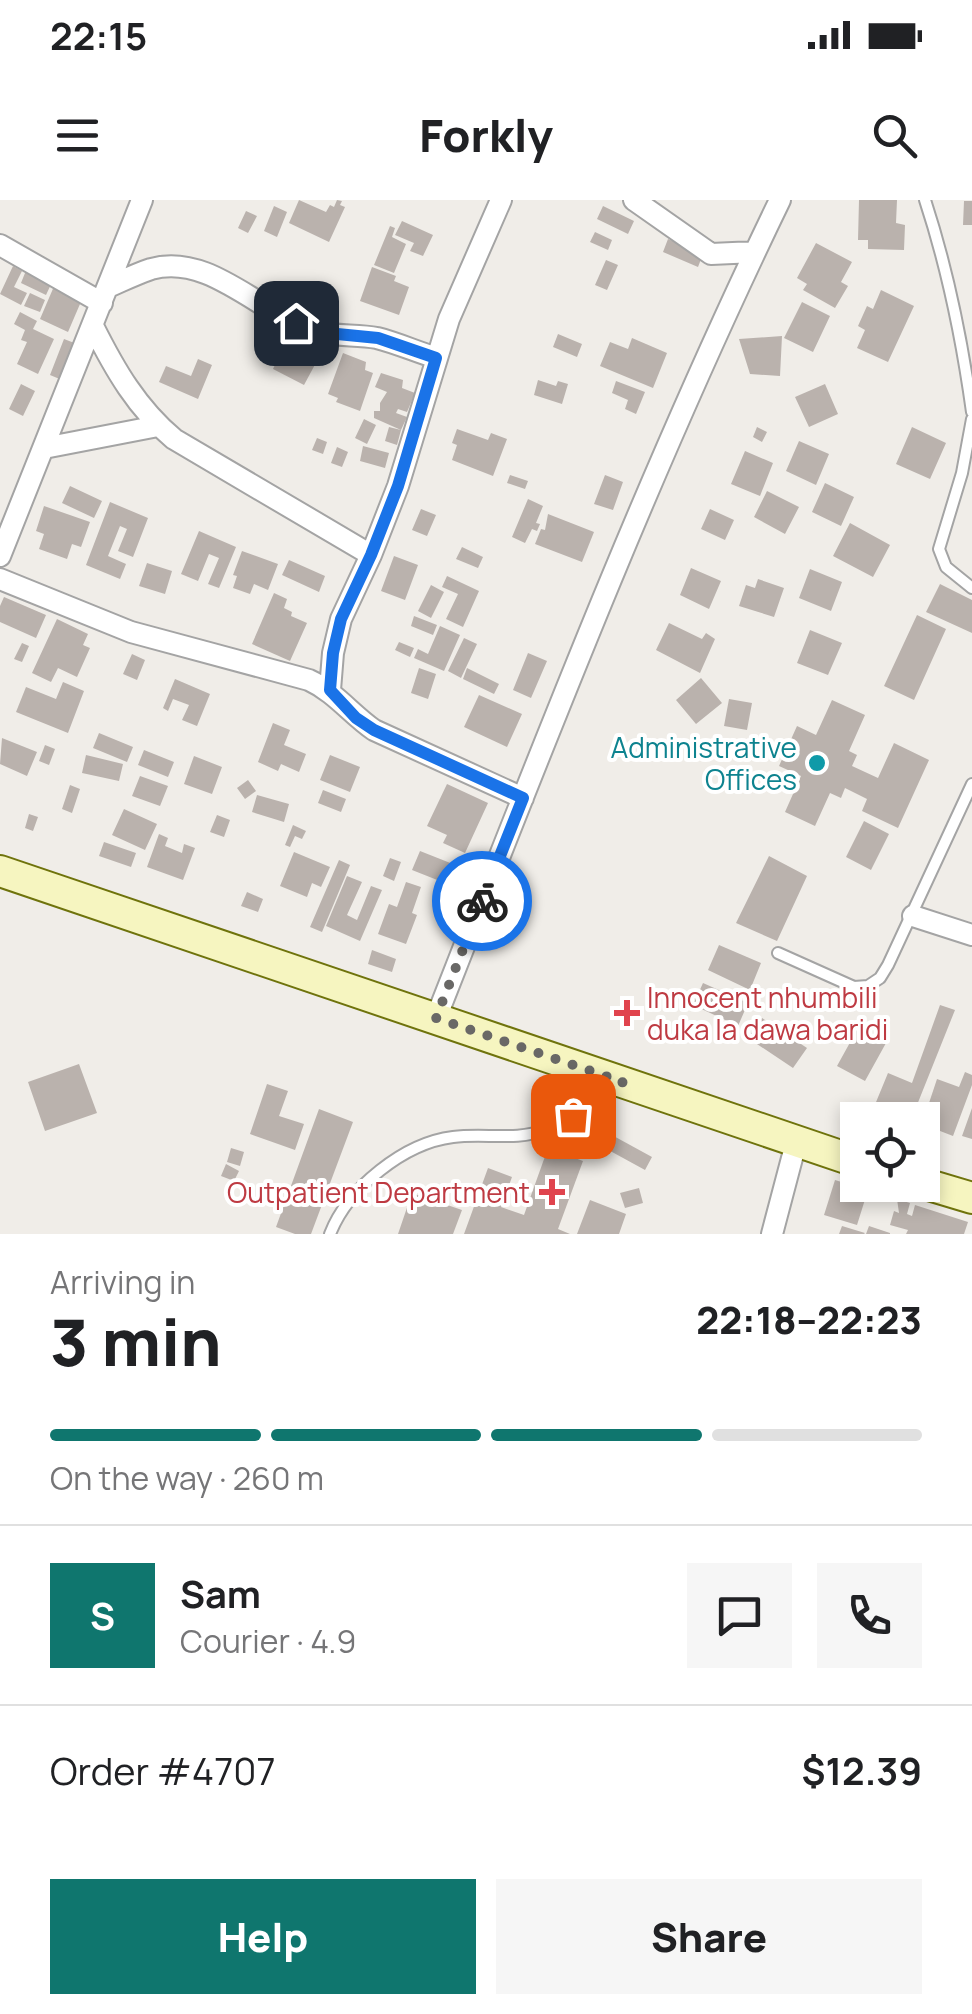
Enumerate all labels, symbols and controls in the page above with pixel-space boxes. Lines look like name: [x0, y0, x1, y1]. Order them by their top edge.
text: 22:15: [50, 9, 147, 61]
text: Forkly: [419, 104, 553, 166]
icon: menu: [50, 108, 105, 163]
icon: search: [867, 108, 922, 163]
pin: [254, 281, 339, 366]
icon: home: [269, 296, 324, 351]
place label: Administrative Offices: [610, 728, 797, 798]
marker: Administrative Offices: [806, 752, 828, 774]
courier: [432, 851, 532, 951]
icon: bike: [455, 874, 510, 929]
place label: Innocent nhumbili duka la dawa baridi: [647, 978, 888, 1048]
marker: Innocent nhumbili duka la dawa baridi: [616, 1002, 638, 1024]
pin: [531, 1074, 616, 1159]
icon: bag: [546, 1089, 601, 1144]
map controls: [840, 1102, 940, 1202]
button: locate: [840, 1102, 940, 1202]
place label: Outpatient Department: [227, 1173, 530, 1211]
marker: Outpatient Department: [539, 1179, 565, 1205]
text: Arriving in: [50, 1260, 195, 1304]
text: 22:18–22:23: [696, 1293, 922, 1345]
text: 3 min: [50, 1297, 222, 1386]
text: On the way · 260 m: [50, 1456, 324, 1500]
button: chat: [687, 1563, 792, 1668]
button: phone: [817, 1563, 922, 1668]
text: Sam: [180, 1567, 261, 1619]
text: S: [90, 1589, 115, 1641]
text: Courier · 4.9: [180, 1619, 356, 1663]
text: Order #4707: [50, 1744, 276, 1796]
text: $12.39: [802, 1744, 922, 1796]
button: Help: [50, 1879, 476, 1994]
button: Share: [496, 1879, 922, 1994]

